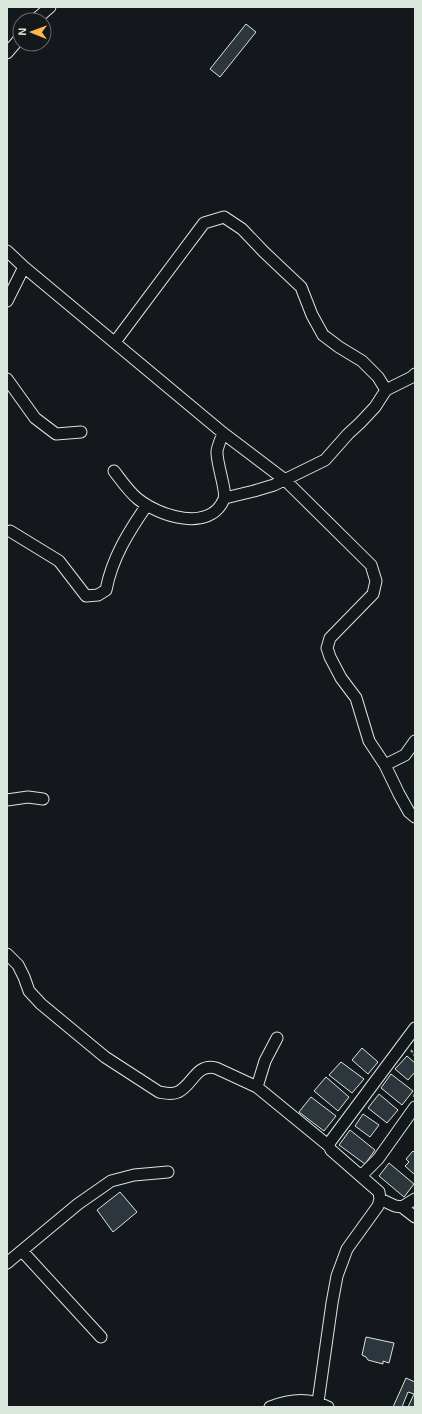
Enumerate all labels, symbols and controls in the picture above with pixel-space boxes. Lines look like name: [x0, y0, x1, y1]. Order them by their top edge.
north arrow: [12, 12, 52, 52]
text: N: [15, 28, 28, 36]

